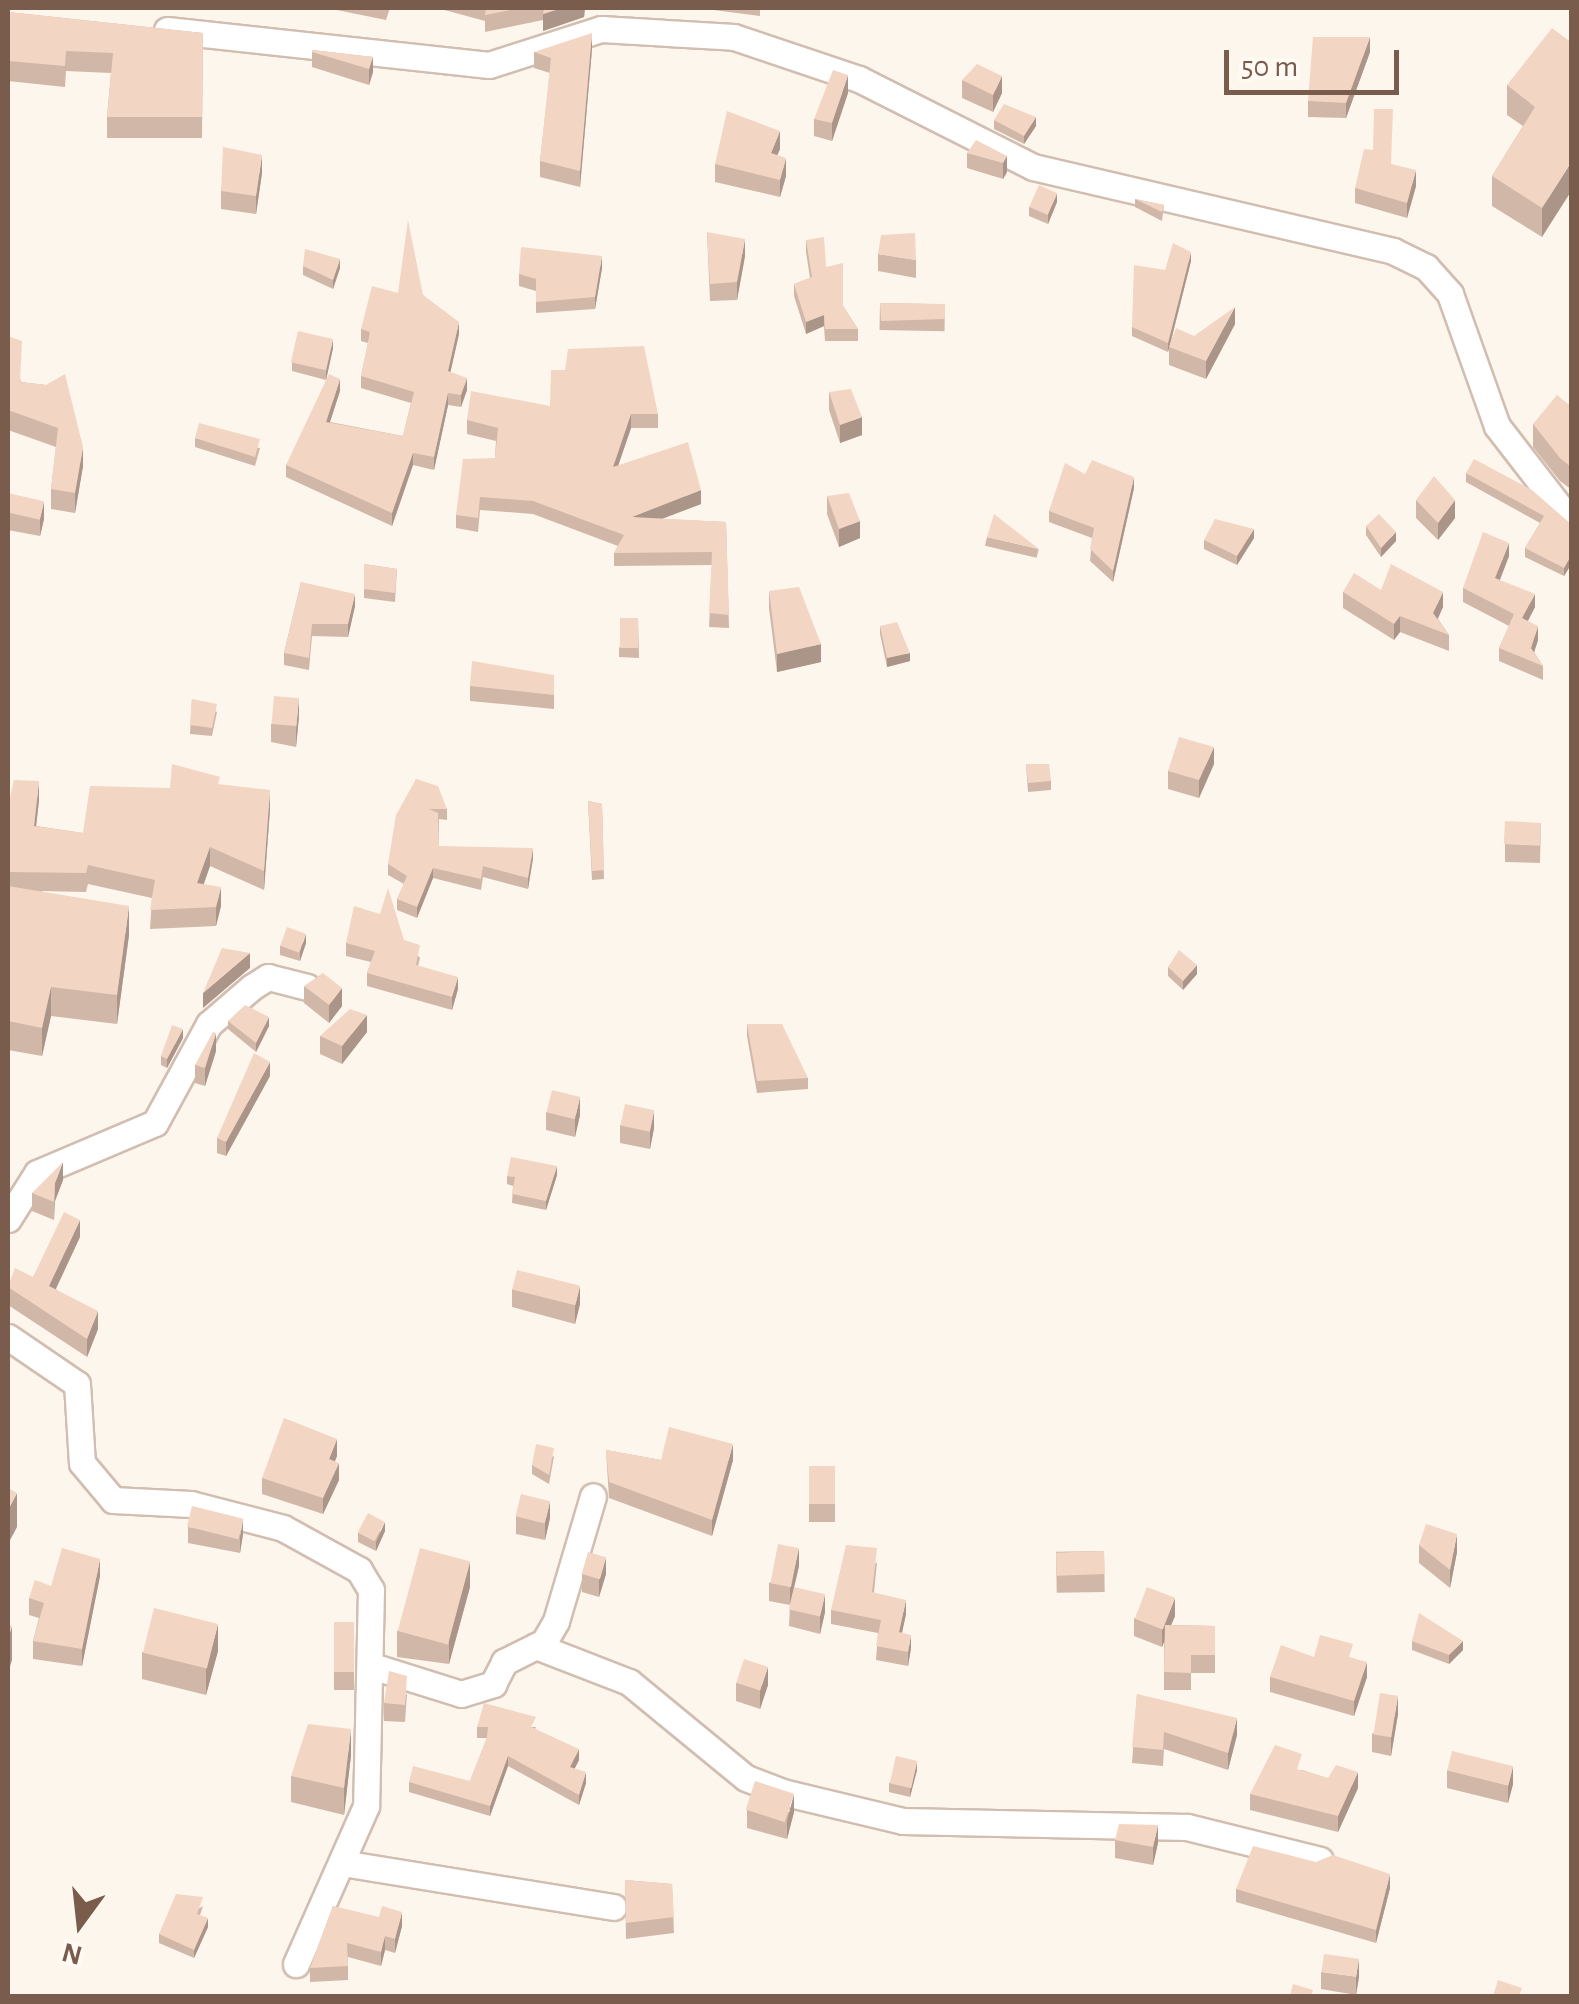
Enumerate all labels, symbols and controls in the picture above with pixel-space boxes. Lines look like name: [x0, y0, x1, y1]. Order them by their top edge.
scale bar: [1229, 30, 1404, 92]
text: 50 m: [1241, 52, 1298, 82]
north arrow: [30, 1874, 130, 1974]
text: N: [59, 1937, 85, 1969]

